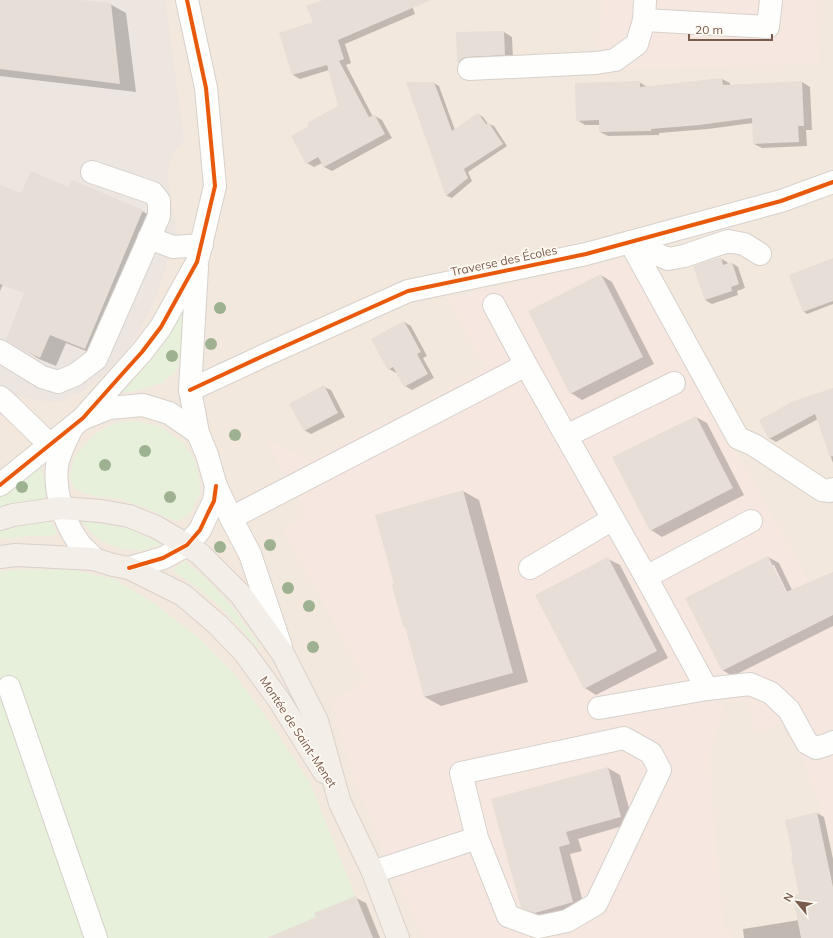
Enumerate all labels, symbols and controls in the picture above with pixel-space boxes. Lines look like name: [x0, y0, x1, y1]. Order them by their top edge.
scale bar: [689, 16, 772, 42]
text: 20 m: [695, 22, 723, 37]
street label: Traverse des Écoles: [449, 242, 558, 279]
street label: Montée de Saint-Menet: [257, 673, 340, 790]
north arrow: [777, 882, 817, 922]
text: N: [780, 890, 796, 904]

